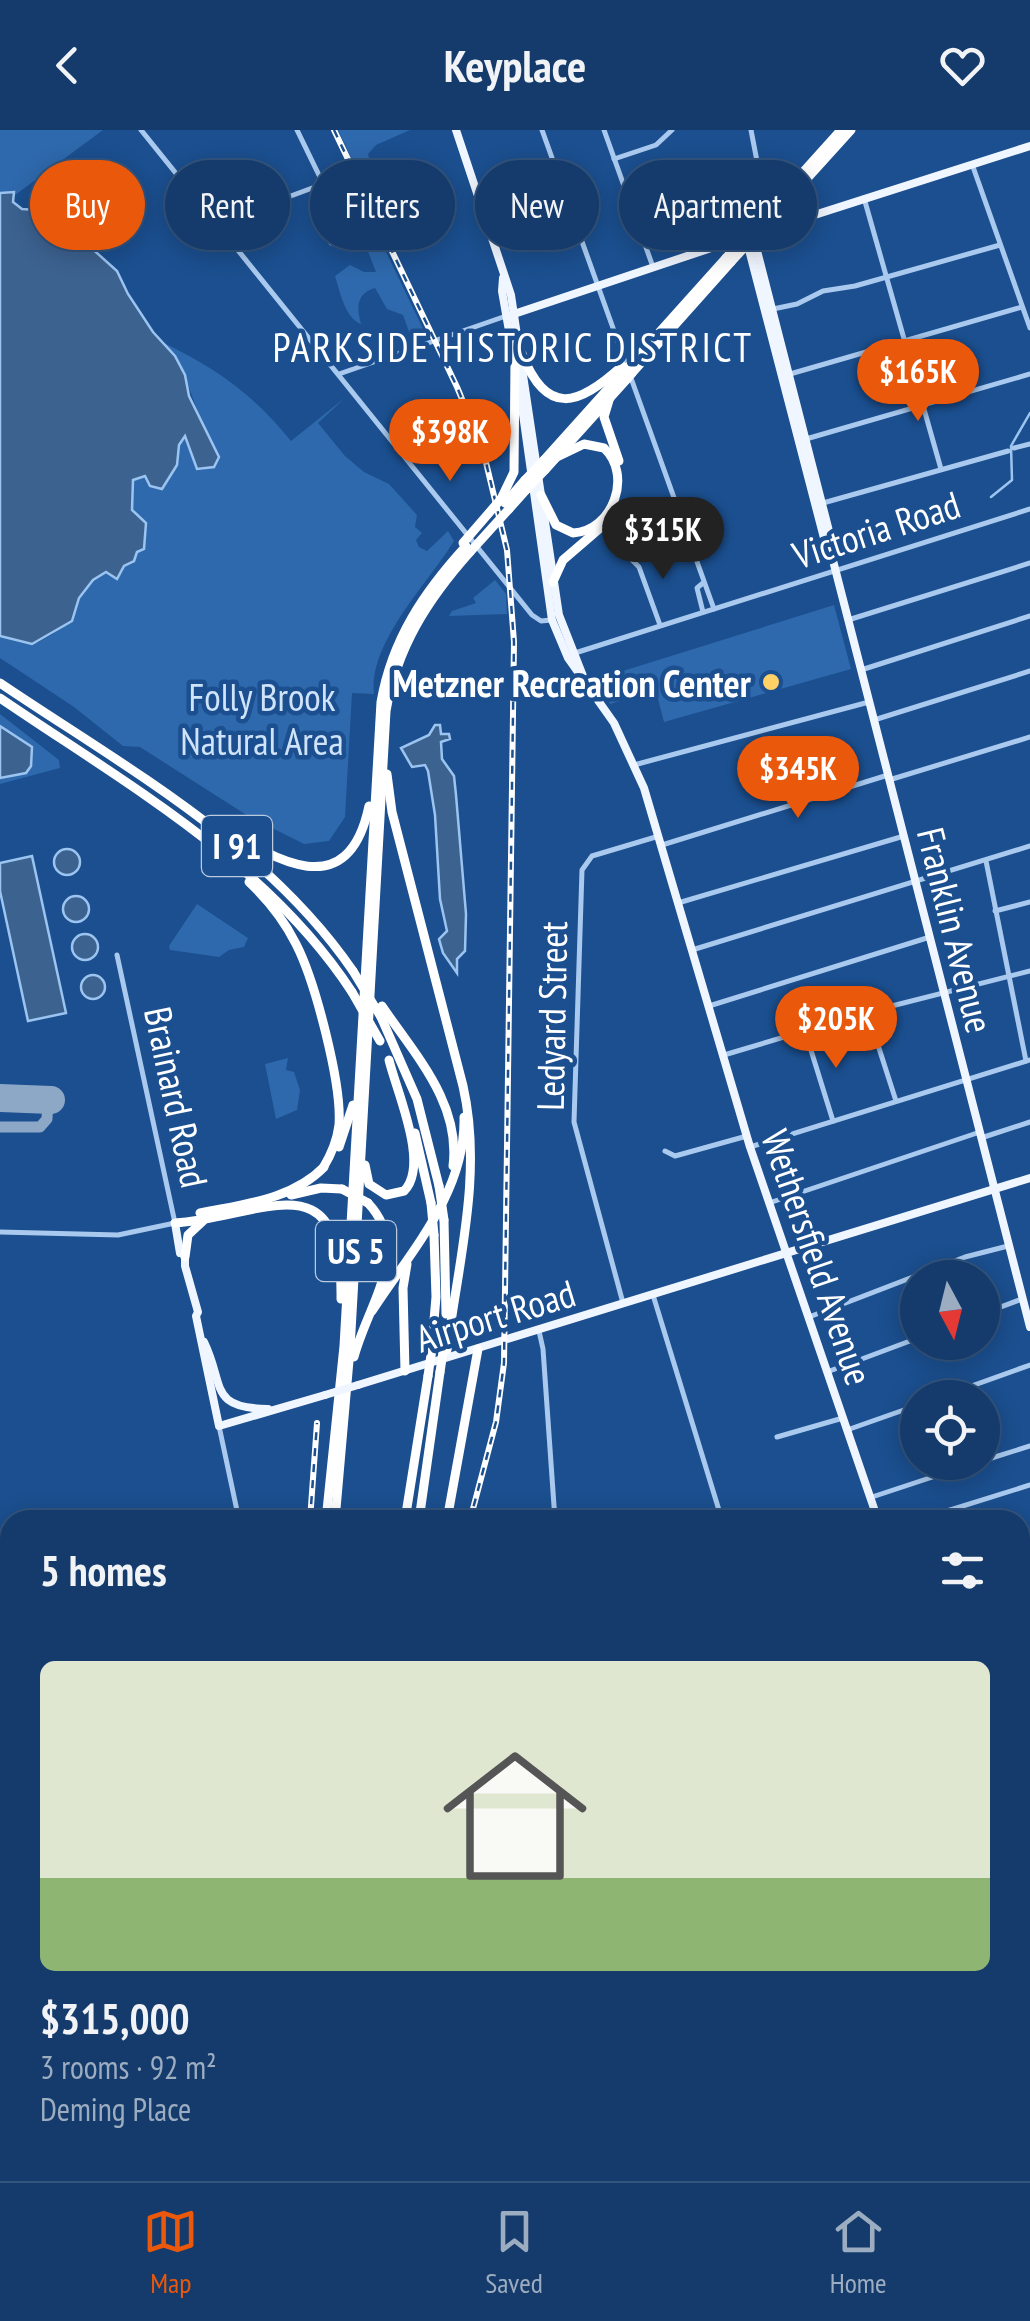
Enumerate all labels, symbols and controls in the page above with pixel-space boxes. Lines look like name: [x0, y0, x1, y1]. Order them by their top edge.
text: Keyplace: [444, 36, 586, 94]
icon: back: [40, 38, 95, 93]
icon: heart: [935, 38, 990, 93]
chip: Buy: [30, 160, 145, 250]
chip: Rent: [165, 160, 290, 250]
chip: Filters: [310, 160, 455, 250]
chip: New: [475, 160, 599, 250]
chip: Apartment: [619, 160, 817, 250]
district label: PARKSIDE HISTORIC DISTRICT: [272, 321, 754, 373]
pin: $165K: [848, 339, 988, 424]
text: $165K: [879, 350, 957, 392]
pin: $398K: [380, 399, 520, 484]
text: $398K: [411, 410, 489, 452]
street label: Victoria Road: [785, 479, 966, 579]
pin: $315K: [593, 497, 733, 582]
text: $315K: [624, 508, 702, 550]
place label: Metzner Recreation Center: [393, 658, 752, 707]
marker: Metzner Recreation Center: [760, 671, 782, 693]
park label: Folly Brook Natural Area: [180, 672, 344, 765]
pin: $345K: [728, 736, 868, 821]
text: $345K: [759, 747, 837, 789]
road number: I 91: [202, 816, 272, 876]
street label: Franklin Avenue: [907, 822, 1005, 1038]
street label: Ledyard Street: [525, 920, 577, 1111]
pin: $205K: [766, 986, 906, 1071]
text: $205K: [797, 997, 875, 1039]
street label: Brainard Road: [134, 1002, 220, 1192]
street label: Wethersfield Avenue: [751, 1123, 885, 1391]
road number: US 5: [316, 1221, 396, 1281]
north arrow: [900, 1260, 1000, 1360]
map controls: [900, 1260, 1000, 1480]
street label: Airport Road: [409, 1268, 581, 1362]
button: locate: [900, 1380, 1000, 1480]
text: 5 homes: [40, 1543, 167, 1598]
icon: filters: [935, 1543, 990, 1598]
icon: home: [425, 1726, 605, 1906]
text: $315,000: [40, 1991, 190, 2046]
text: 3 rooms · 92 m²: [40, 2046, 217, 2088]
text: Deming Place: [40, 2088, 191, 2130]
tab: Map: [143, 2204, 198, 2301]
tab: Saved: [485, 2204, 543, 2301]
tab: Home: [830, 2204, 887, 2301]

